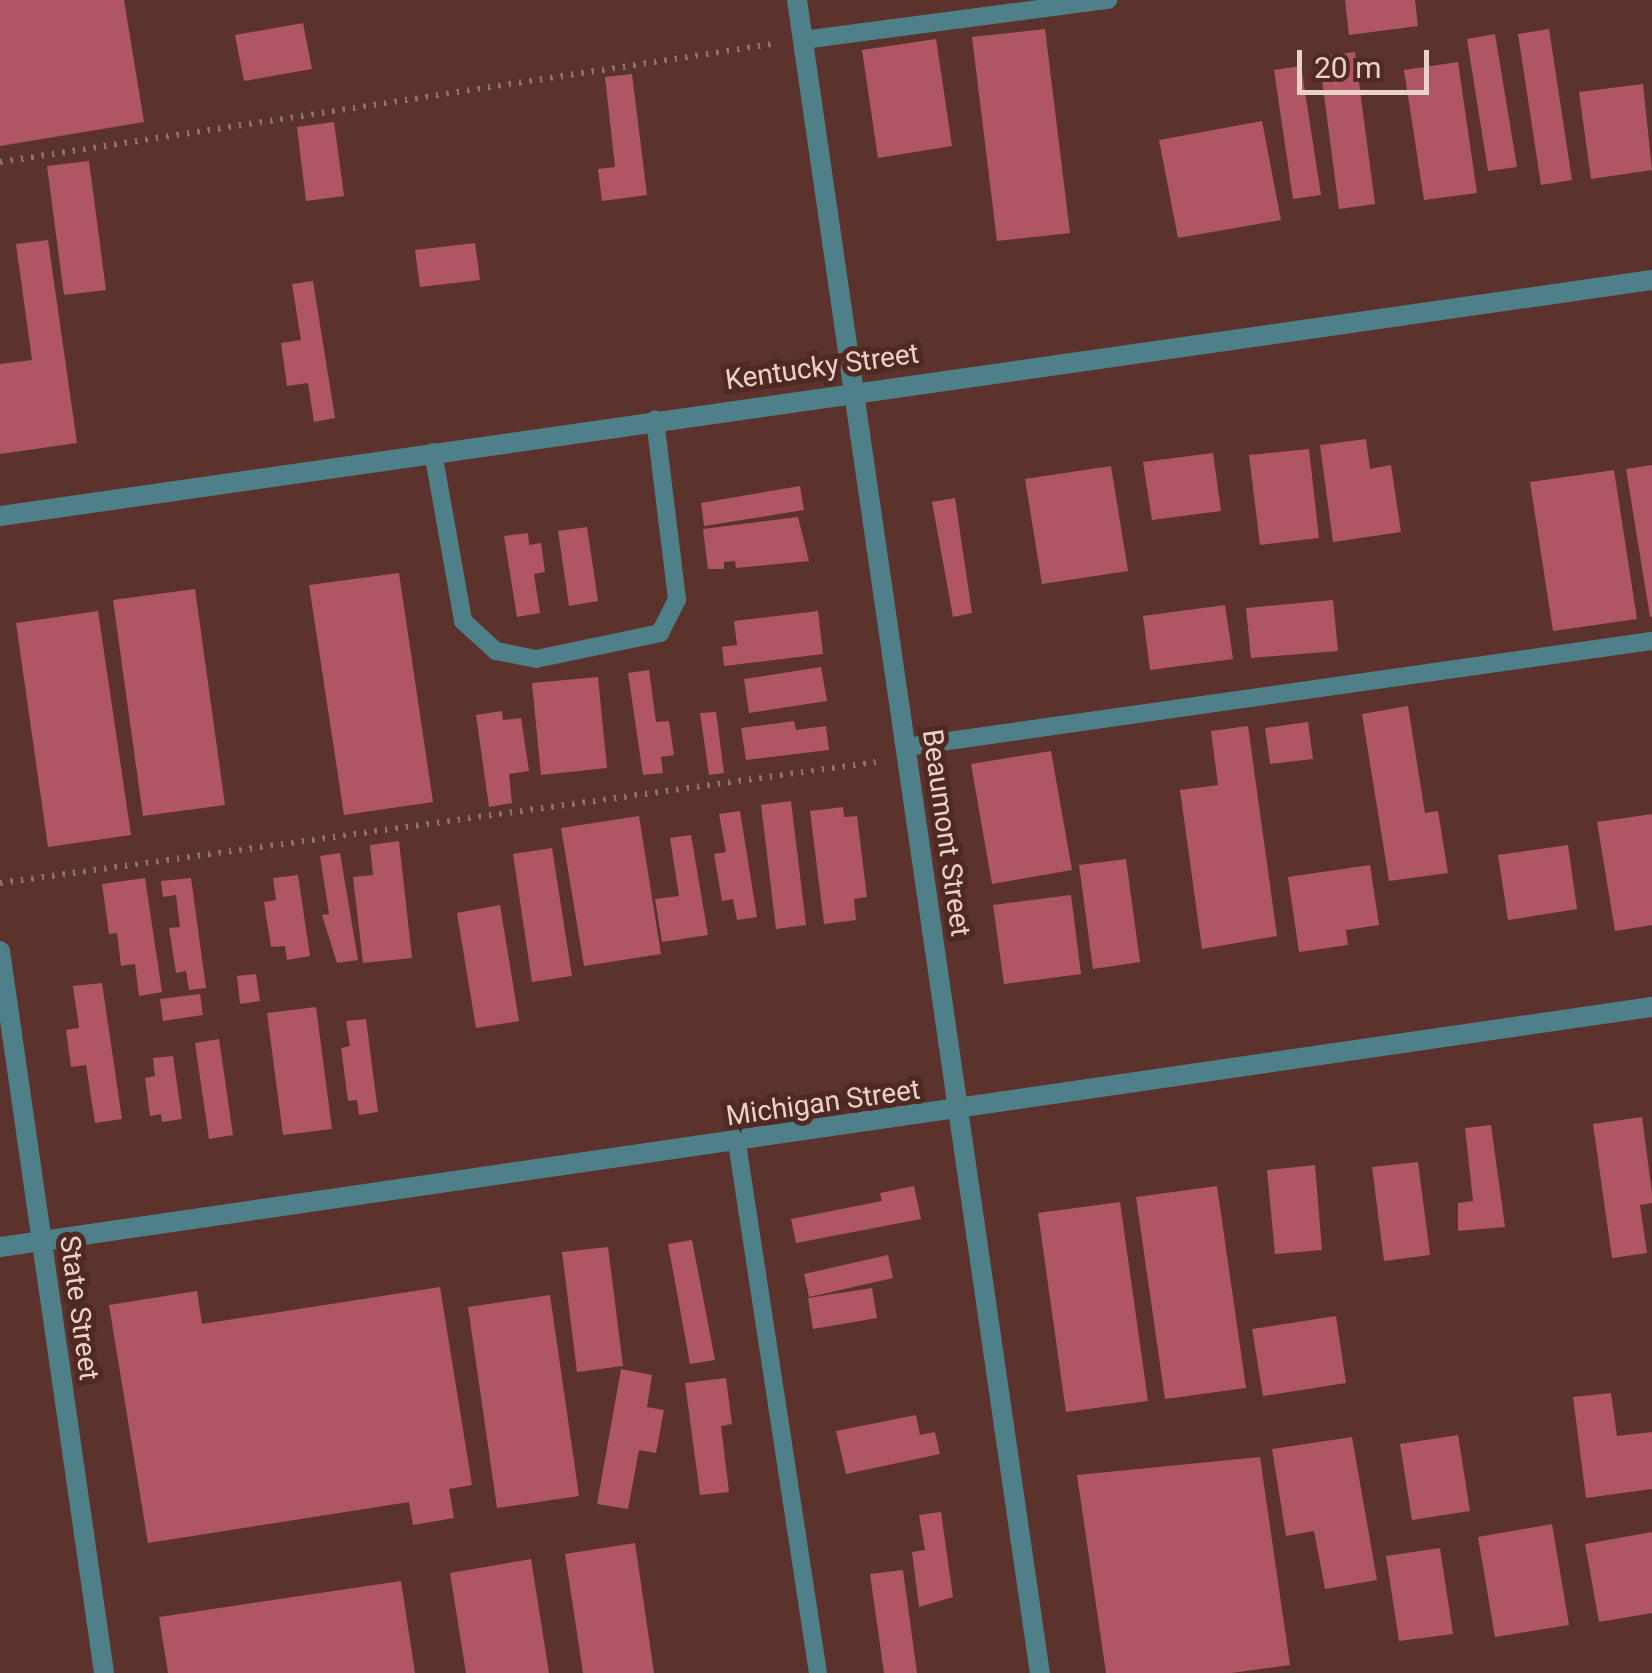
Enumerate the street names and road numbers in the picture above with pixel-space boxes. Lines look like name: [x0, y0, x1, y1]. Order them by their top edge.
street label: Kentucky Street: [723, 337, 921, 397]
street label: Beaumont Street: [915, 727, 977, 939]
street label: Michigan Street: [724, 1073, 922, 1133]
street label: State Street: [52, 1233, 106, 1383]

